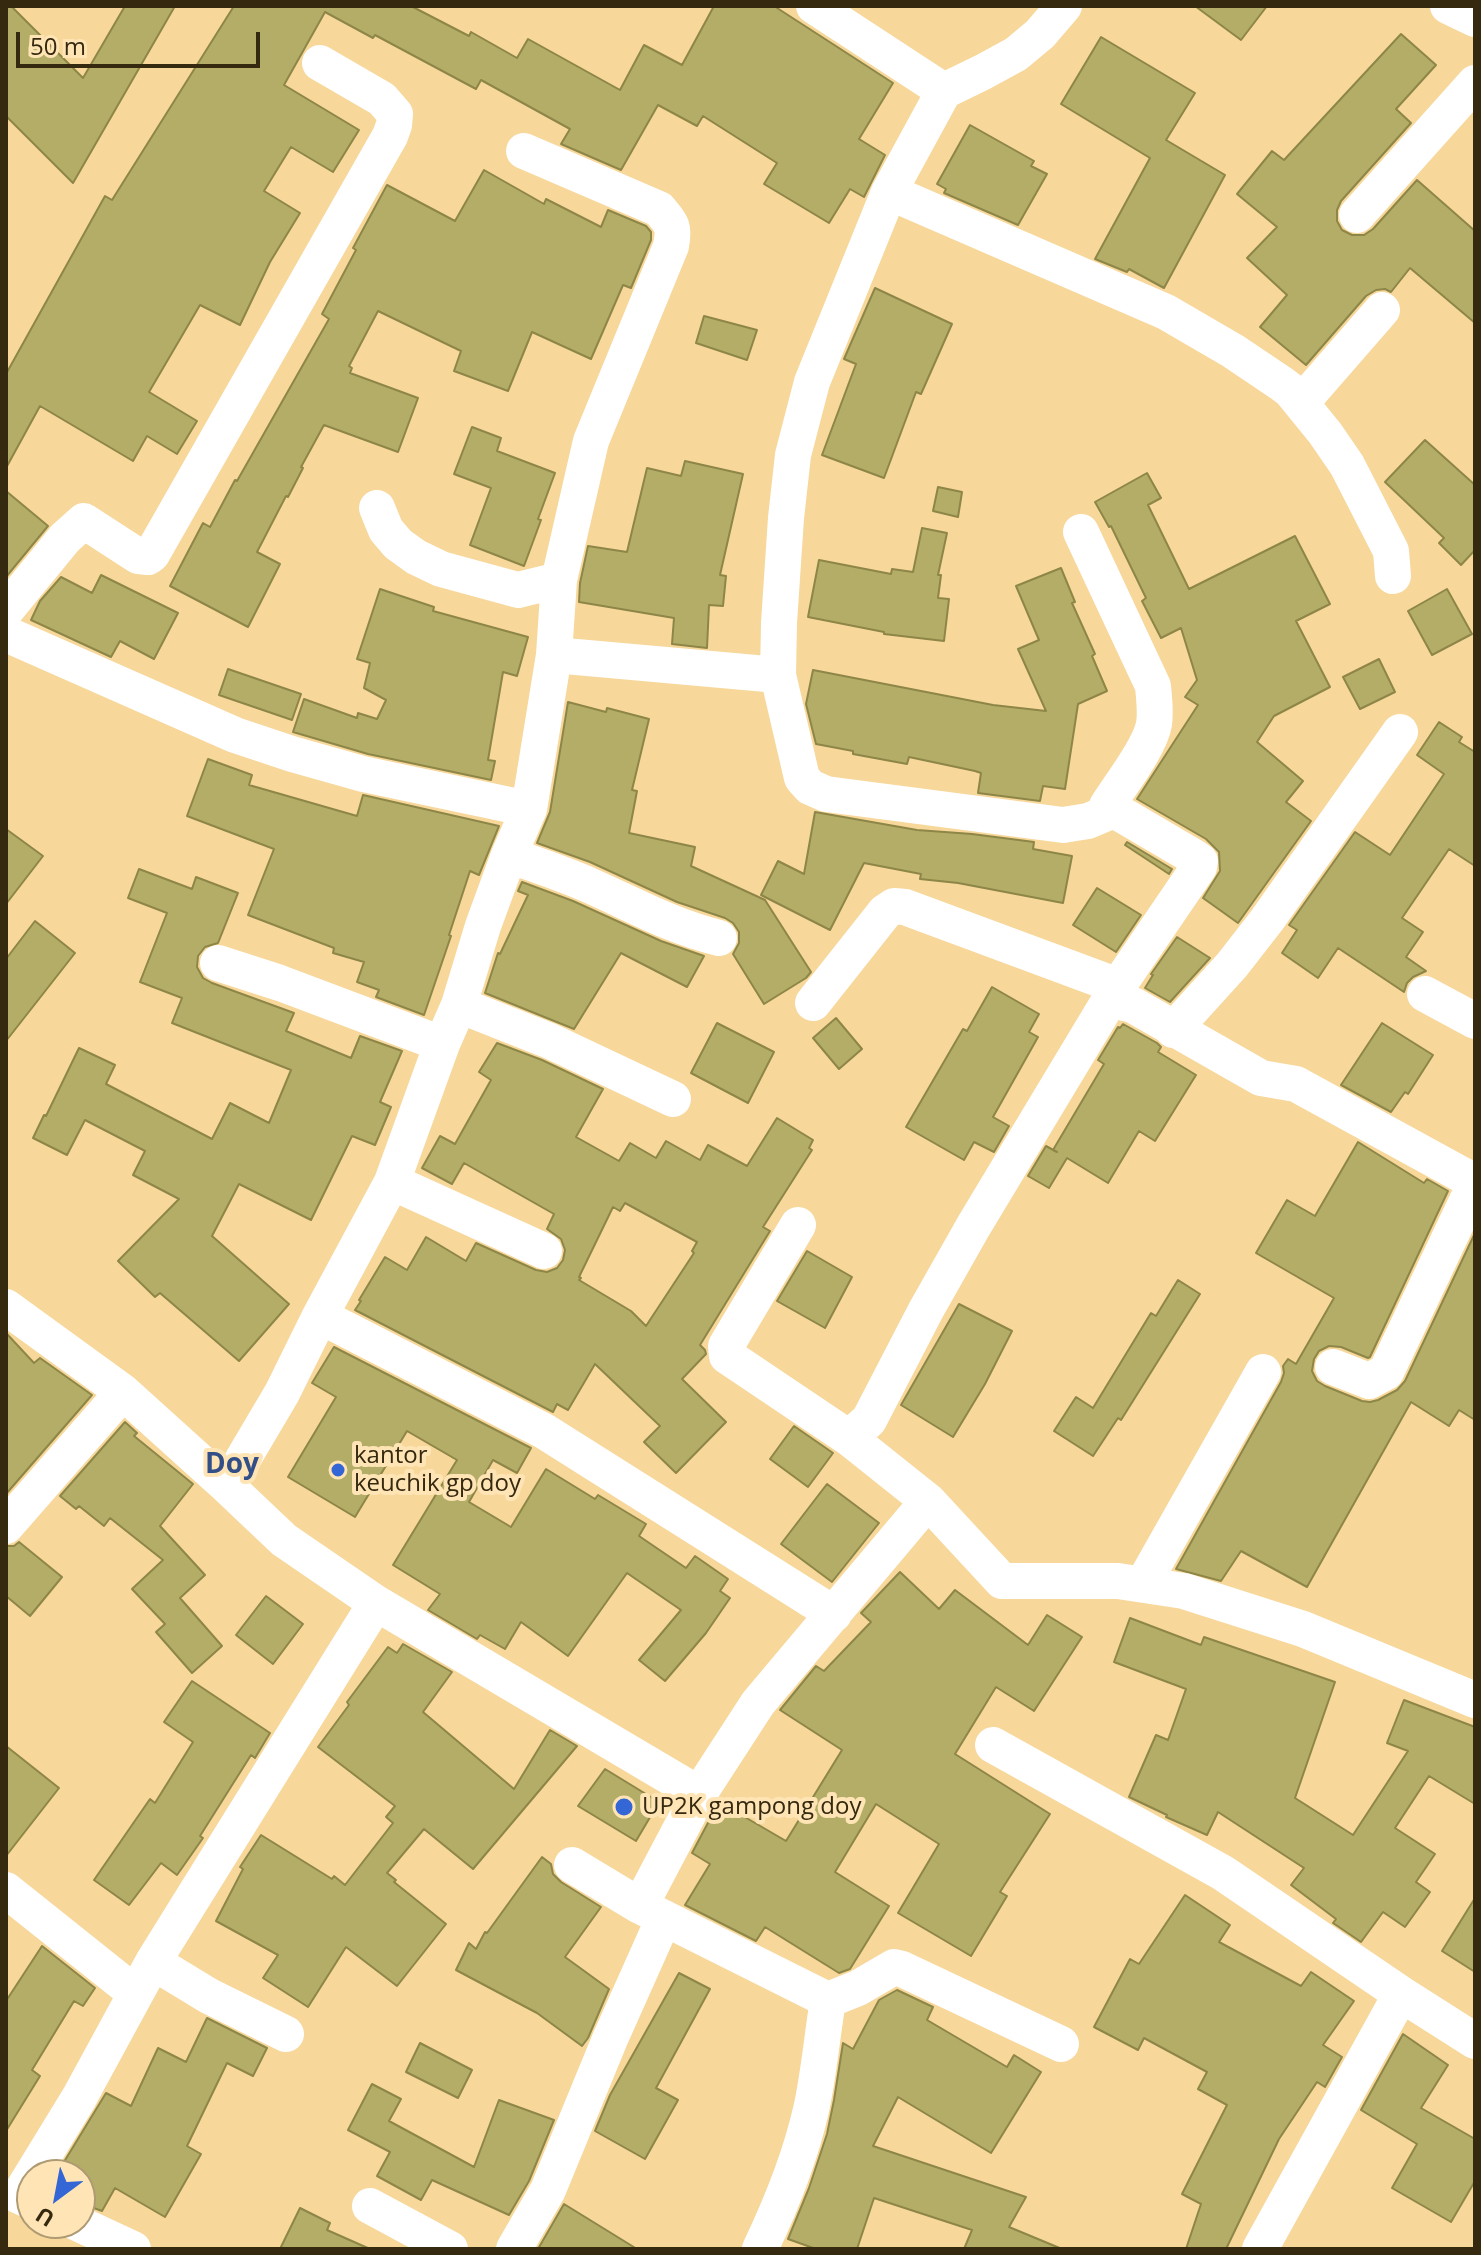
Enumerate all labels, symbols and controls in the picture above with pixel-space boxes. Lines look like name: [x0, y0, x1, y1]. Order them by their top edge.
scale bar: [20, 16, 264, 66]
text: 50 m: [30, 29, 86, 62]
place label: kantor keuchik gp doy: [354, 1442, 521, 1498]
district label: Doy: [205, 1448, 259, 1482]
marker: kantor keuchik gp doy: [329, 1461, 347, 1479]
place label: UP2K gampong doy: [642, 1793, 861, 1821]
marker: UP2K gampong doy: [613, 1796, 635, 1818]
north arrow: [16, 2159, 96, 2239]
text: U: [29, 2201, 59, 2235]

